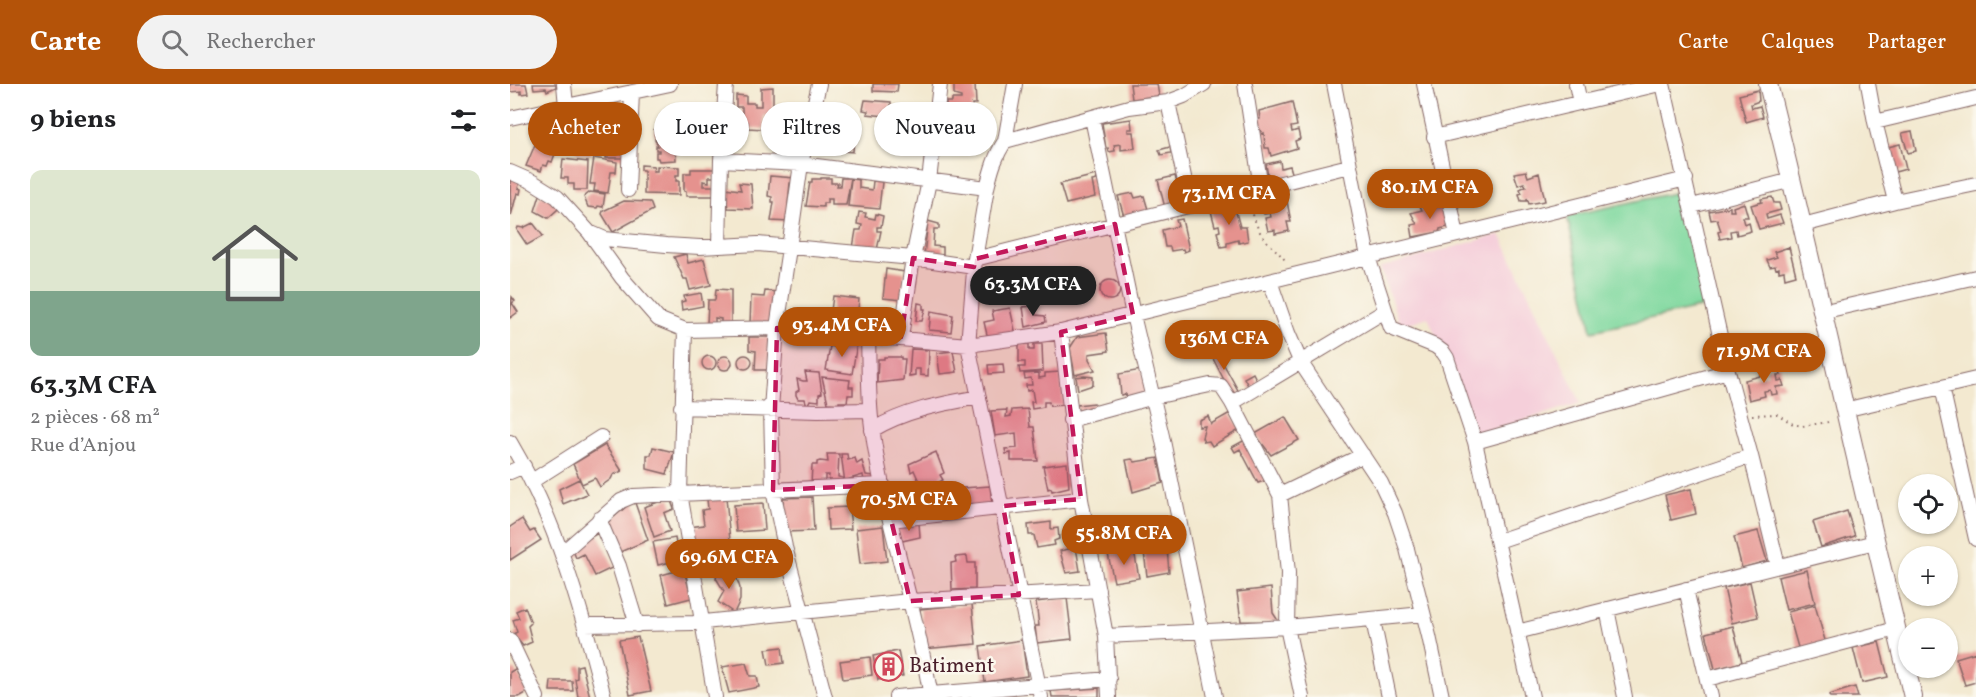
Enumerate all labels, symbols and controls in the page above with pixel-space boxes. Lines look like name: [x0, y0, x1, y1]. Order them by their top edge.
search box: [137, 15, 557, 69]
text: Carte: [30, 23, 101, 62]
icon: search: [158, 26, 191, 59]
text: Rechercher: [206, 27, 315, 58]
text: Carte: [1678, 28, 1729, 57]
text: Calques: [1762, 28, 1834, 57]
text: Partager: [1867, 28, 1946, 57]
text: 9 biens: [30, 102, 116, 138]
chip: Acheter: [528, 102, 642, 156]
chip: Louer: [654, 102, 749, 156]
chip: Filtres: [761, 102, 862, 156]
chip: Nouveau: [874, 102, 997, 156]
icon: filters: [447, 104, 480, 137]
pin: 80.1M CFA: [1361, 169, 1499, 220]
text: 80.1M CFA: [1381, 174, 1479, 202]
pin: 73.1M CFA: [1160, 175, 1298, 226]
text: 73.1M CFA: [1182, 180, 1276, 208]
icon: home: [201, 209, 309, 317]
pin: 63.3M CFA: [964, 266, 1102, 317]
text: 63.3M CFA: [984, 271, 1082, 299]
pin: 93.4M CFA: [773, 307, 911, 358]
text: 93.4M CFA: [792, 312, 892, 340]
pin: 136M CFA: [1162, 320, 1286, 371]
text: 136M CFA: [1179, 325, 1269, 353]
pin: 71.9M CFA: [1695, 333, 1833, 384]
text: 71.9M CFA: [1716, 338, 1812, 366]
text: 63.3M CFA: [30, 368, 157, 404]
text: 2 pièces · 68 m²: [30, 404, 160, 432]
text: Rue d’Anjou: [30, 432, 136, 460]
map controls: [1898, 474, 1958, 678]
button: locate: [1898, 474, 1958, 534]
pin: 70.5M CFA: [840, 481, 978, 532]
text: 70.5M CFA: [860, 486, 958, 514]
pin: 55.8M CFA: [1055, 515, 1193, 566]
text: 55.8M CFA: [1076, 520, 1172, 548]
pin: 69.6M CFA: [660, 539, 798, 590]
text: 69.6M CFA: [679, 544, 779, 572]
button: +: [1898, 546, 1958, 606]
button: −: [1898, 618, 1958, 678]
building icon: Batiment: [872, 650, 904, 682]
place label: Batiment: [909, 652, 994, 681]

